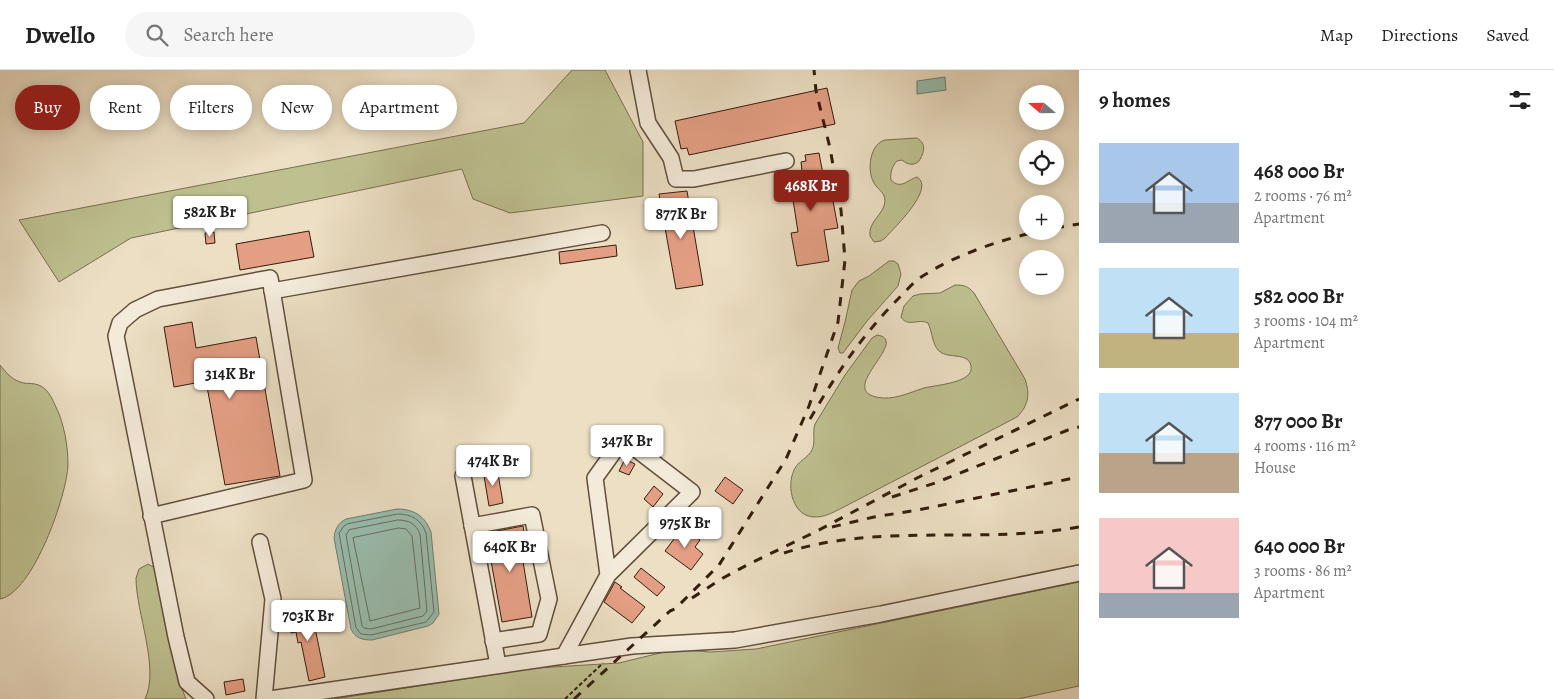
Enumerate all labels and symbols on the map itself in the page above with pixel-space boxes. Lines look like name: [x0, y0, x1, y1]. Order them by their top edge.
north arrow: [1019, 85, 1064, 130]
pin: 468K Br: [765, 170, 857, 212]
pin: 582K Br: [164, 196, 256, 238]
pin: 877K Br: [635, 198, 727, 240]
pin: 314K Br: [184, 358, 276, 400]
pin: 347K Br: [581, 424, 673, 467]
pin: 474K Br: [447, 444, 539, 487]
pin: 975K Br: [639, 506, 731, 549]
pin: 640K Br: [464, 530, 556, 573]
pin: 703K Br: [262, 600, 354, 642]

